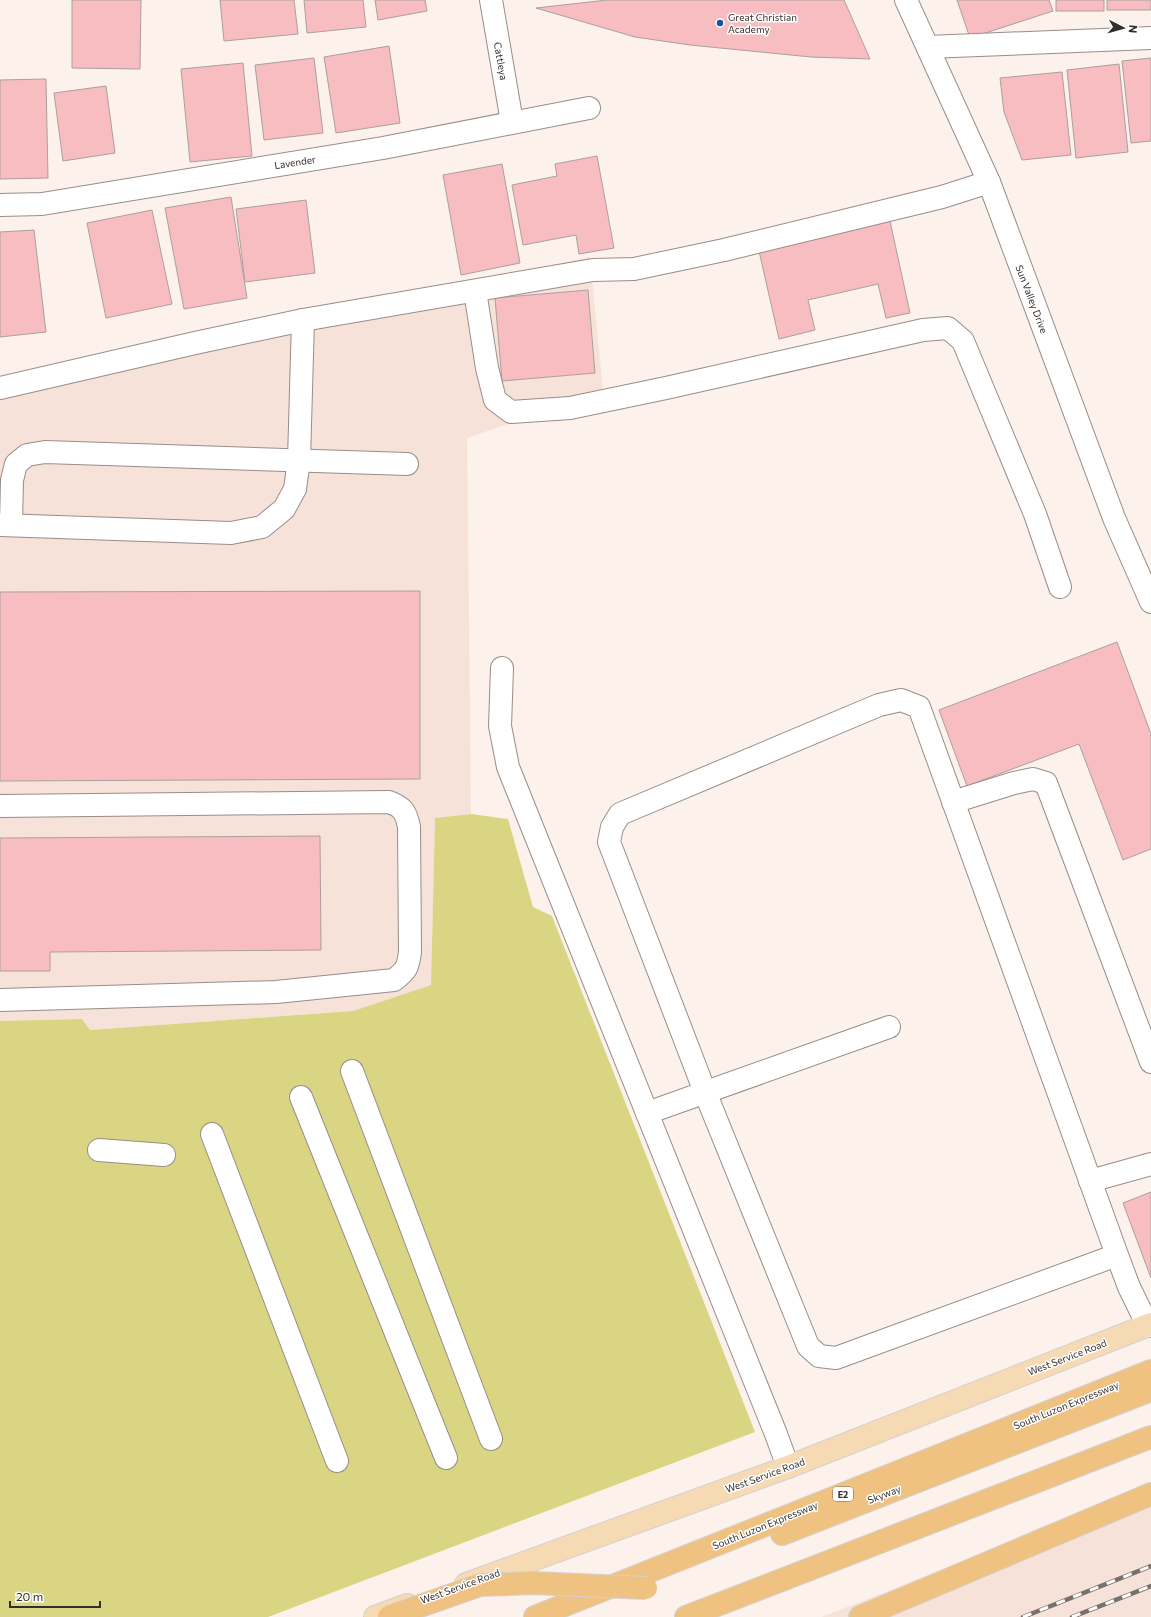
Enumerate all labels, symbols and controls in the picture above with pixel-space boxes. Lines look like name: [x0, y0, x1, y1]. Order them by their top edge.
north arrow: [1103, 8, 1143, 48]
place label: Great Christian Academy: [728, 11, 797, 35]
marker: Great Christian Academy: [715, 18, 725, 28]
text: N: [1127, 24, 1140, 34]
street label: Cattleya: [492, 41, 510, 81]
street label: Lavender: [273, 153, 317, 171]
street label: Sun Valley Drive: [1013, 263, 1051, 335]
street label: West Service Road: [1026, 1336, 1108, 1378]
street label: South Luzon Expressway: [1012, 1378, 1120, 1432]
street label: West Service Road: [724, 1455, 807, 1495]
street label: Skyway: [866, 1482, 902, 1506]
road number: E2: [833, 1487, 853, 1501]
street label: South Luzon Expressway: [711, 1498, 819, 1552]
street label: West Service Road: [419, 1566, 502, 1606]
scale bar: [10, 1583, 100, 1609]
text: 20 m: [16, 1589, 43, 1603]

